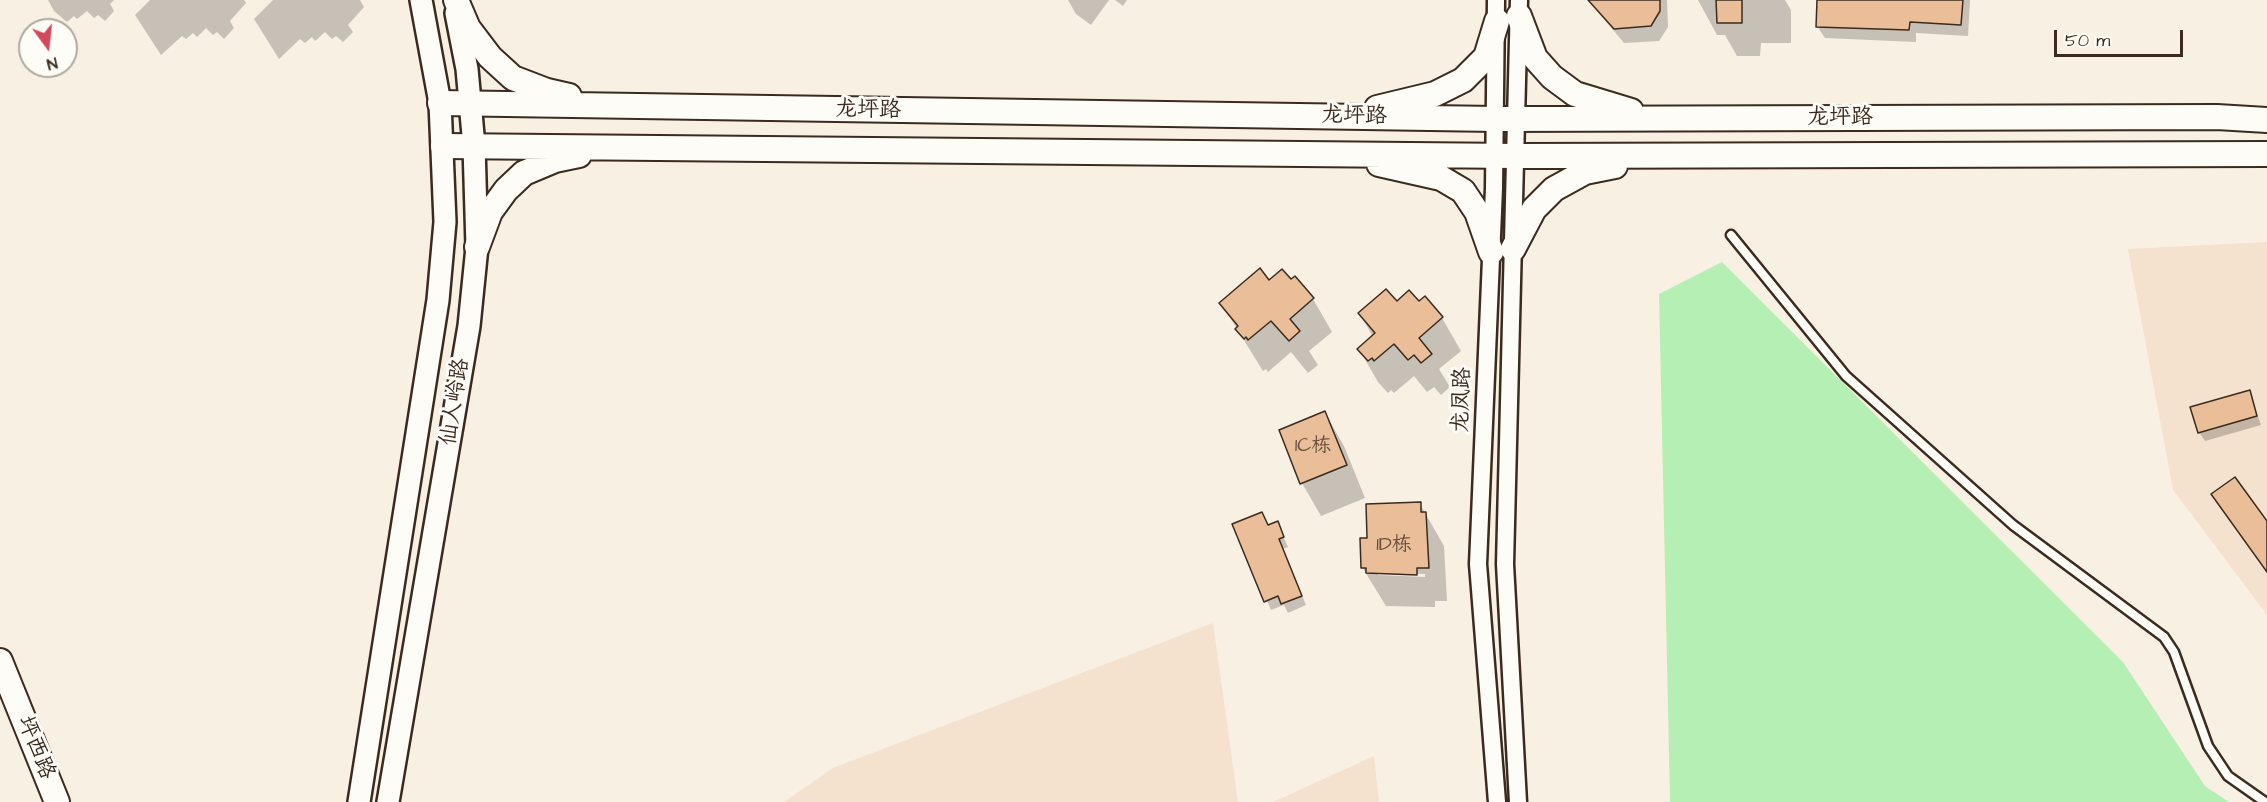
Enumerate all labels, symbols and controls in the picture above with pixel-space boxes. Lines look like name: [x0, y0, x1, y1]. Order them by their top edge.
north arrow: [18, 18, 78, 78]
scale bar: [2057, 18, 2186, 56]
text: 50 m: [2065, 28, 2110, 53]
text: N: [44, 52, 60, 75]
street label: 龙坪路: [835, 97, 901, 125]
street label: 龙坪路: [1321, 103, 1387, 131]
street label: 龙坪路: [1807, 105, 1873, 131]
street label: 仙人岭路: [436, 356, 476, 448]
street label: 龙凤路: [1449, 367, 1477, 433]
house number: 1C栋: [1295, 435, 1331, 459]
house number: 1D栋: [1376, 534, 1412, 558]
street label: 坪西路: [10, 712, 60, 784]

